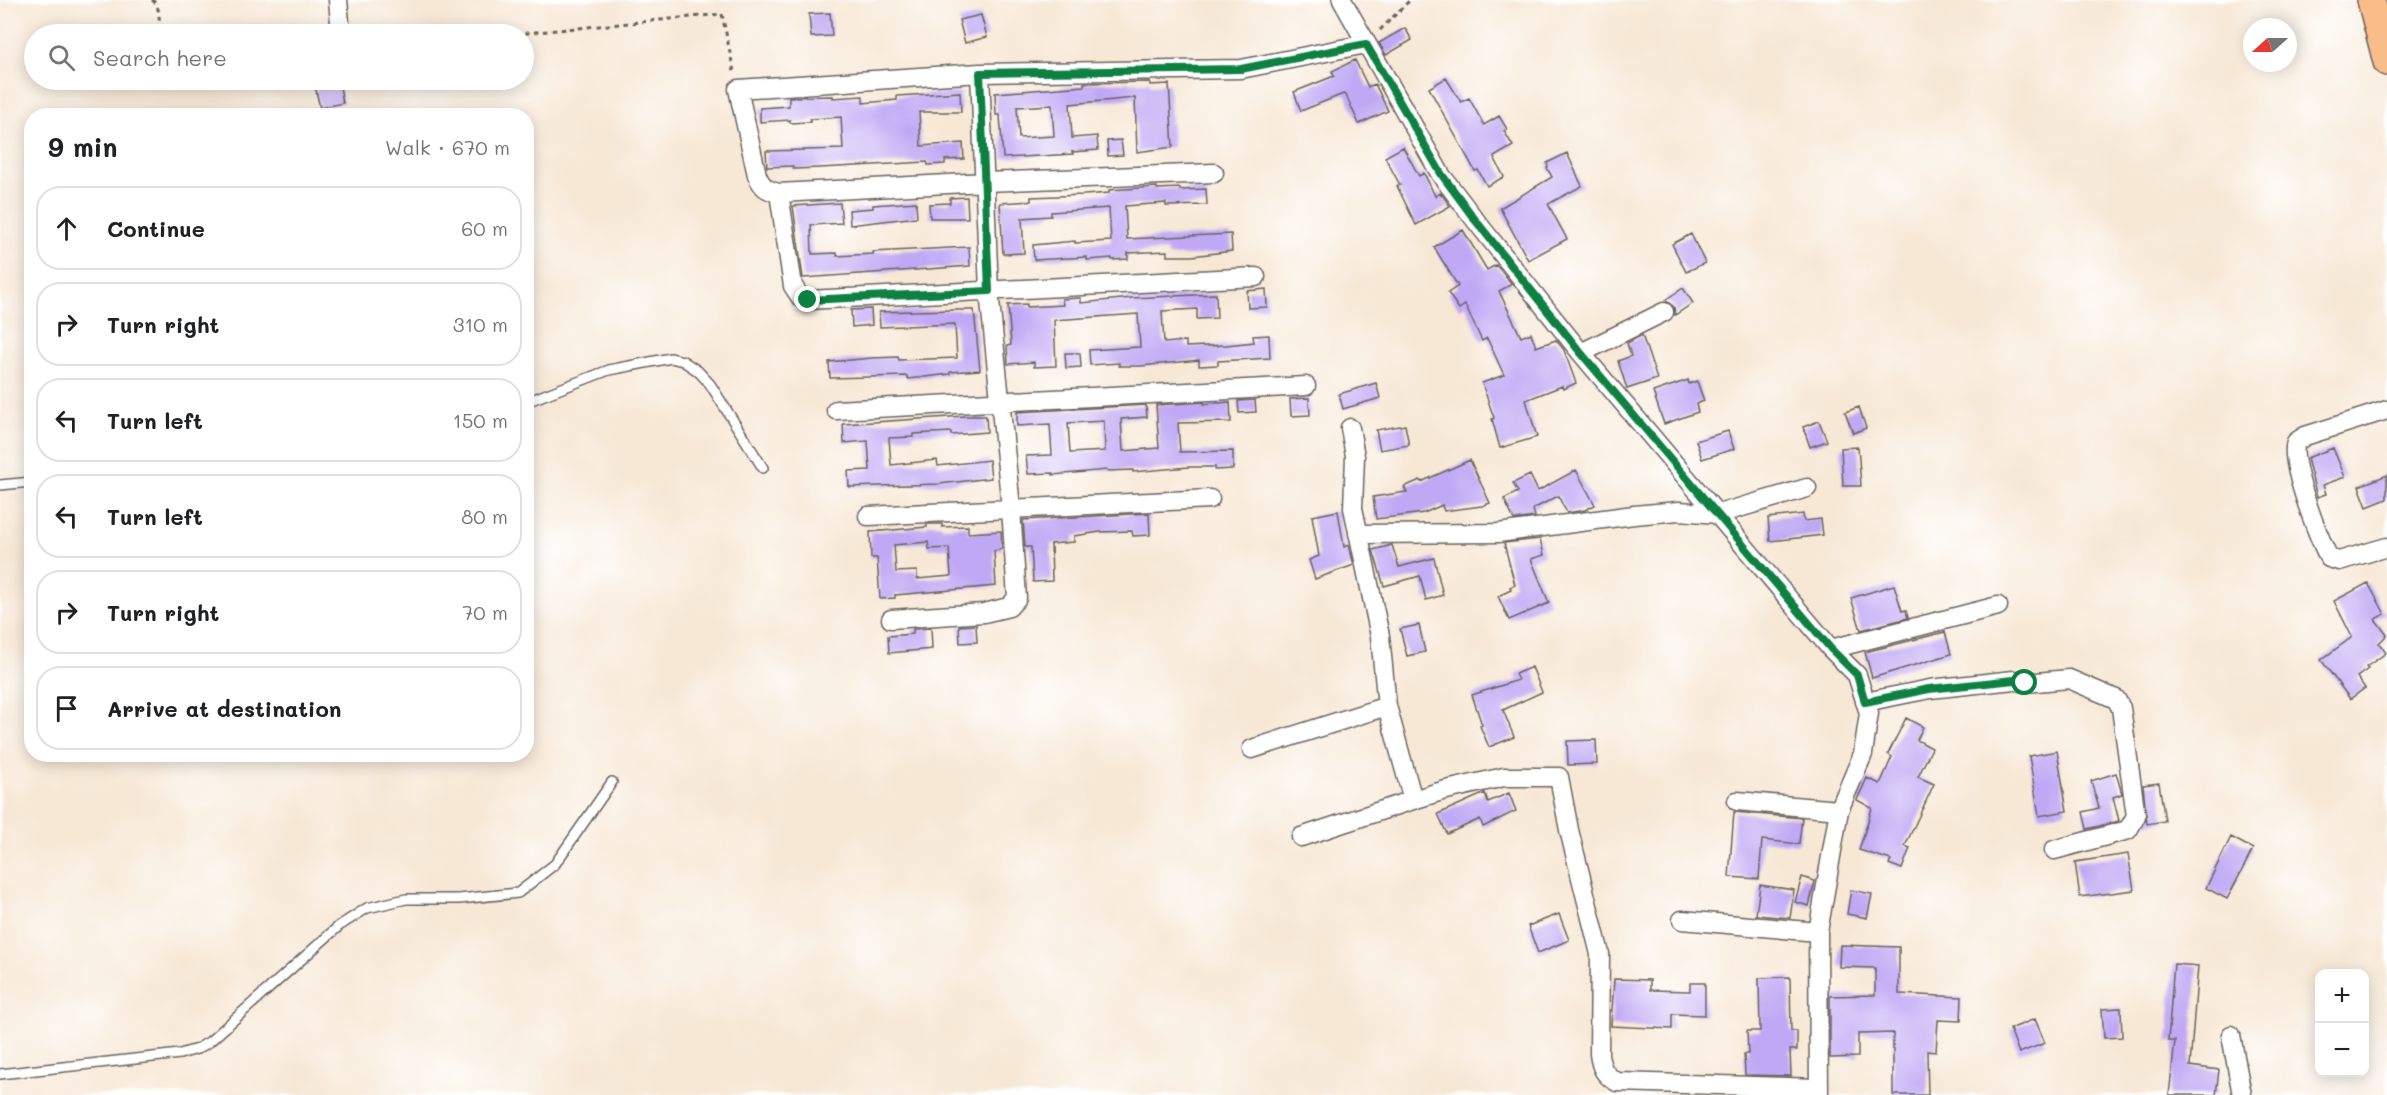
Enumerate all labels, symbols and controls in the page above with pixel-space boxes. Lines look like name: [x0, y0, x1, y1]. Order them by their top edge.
north arrow: [2243, 18, 2297, 72]
search box: [24, 24, 534, 90]
icon: search: [45, 41, 78, 74]
text: Search here: [93, 43, 227, 72]
text: 9 min: [48, 130, 117, 164]
text: Walk · 670 m: [385, 134, 510, 160]
icon: ahead: [50, 212, 83, 245]
text: Continue: [107, 214, 205, 243]
text: 60 m: [461, 215, 508, 241]
route end: [794, 286, 820, 312]
icon: right: [50, 308, 83, 341]
text: Turn right: [107, 310, 219, 339]
text: 310 m: [453, 311, 508, 337]
icon: left: [50, 404, 83, 437]
text: Turn left: [107, 406, 203, 435]
text: 150 m: [453, 407, 508, 433]
icon: left: [50, 500, 83, 533]
text: Turn left: [107, 502, 203, 531]
text: 80 m: [461, 503, 508, 529]
icon: right: [50, 596, 83, 629]
text: Turn right: [107, 598, 219, 627]
text: 70 m: [462, 599, 508, 625]
route start: [2011, 669, 2037, 695]
icon: arrive: [50, 692, 83, 725]
text: Arrive at destination: [107, 694, 342, 723]
map controls: [2315, 969, 2369, 1077]
button: +: [2315, 969, 2369, 1023]
button: −: [2315, 1023, 2369, 1077]

